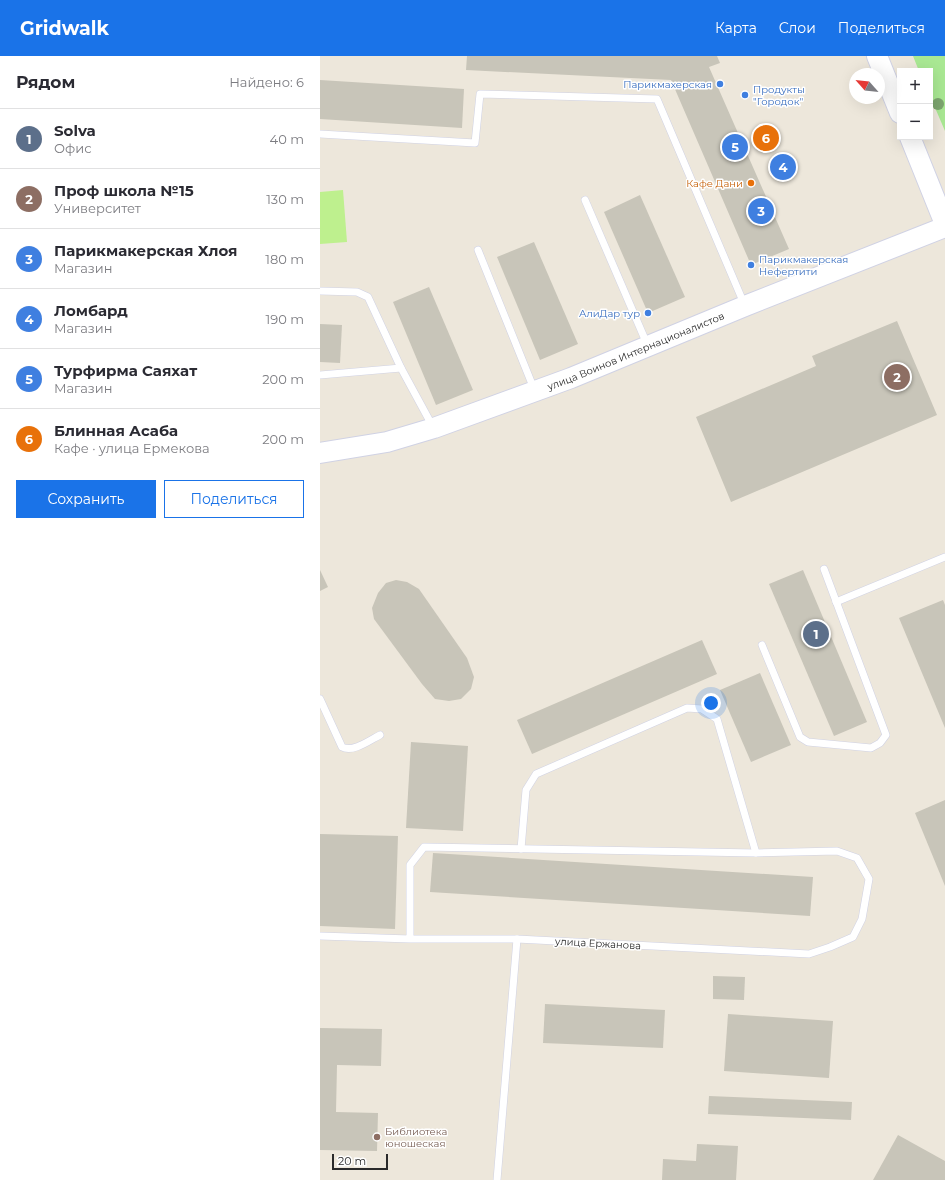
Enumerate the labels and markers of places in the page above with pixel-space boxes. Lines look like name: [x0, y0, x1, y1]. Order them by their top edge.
place label: Парикмахерская: [623, 78, 712, 91]
marker: Парикмахерская: [715, 79, 725, 89]
place label: Продукты "Городок": [753, 83, 805, 108]
marker: Продукты "Городок": [740, 90, 750, 100]
pin: 6: [753, 123, 779, 153]
pin: 5: [722, 132, 748, 162]
pin: 4: [770, 152, 796, 182]
place label: Кафе Дани: [686, 177, 743, 190]
marker: Кафе Дани: [746, 178, 756, 188]
pin: 3: [748, 196, 774, 226]
place label: Парикмакерская Нефертити: [759, 253, 848, 278]
marker: Парикмакерская Нефертити: [746, 260, 756, 270]
place label: АлиДар тур: [579, 307, 640, 320]
marker: АлиДар тур: [643, 308, 653, 318]
pin: 2: [884, 362, 910, 392]
pin: 1: [803, 619, 829, 649]
place label: Библиотека юношеская: [385, 1125, 447, 1150]
marker: Библиотека юношеская: [372, 1132, 382, 1142]

